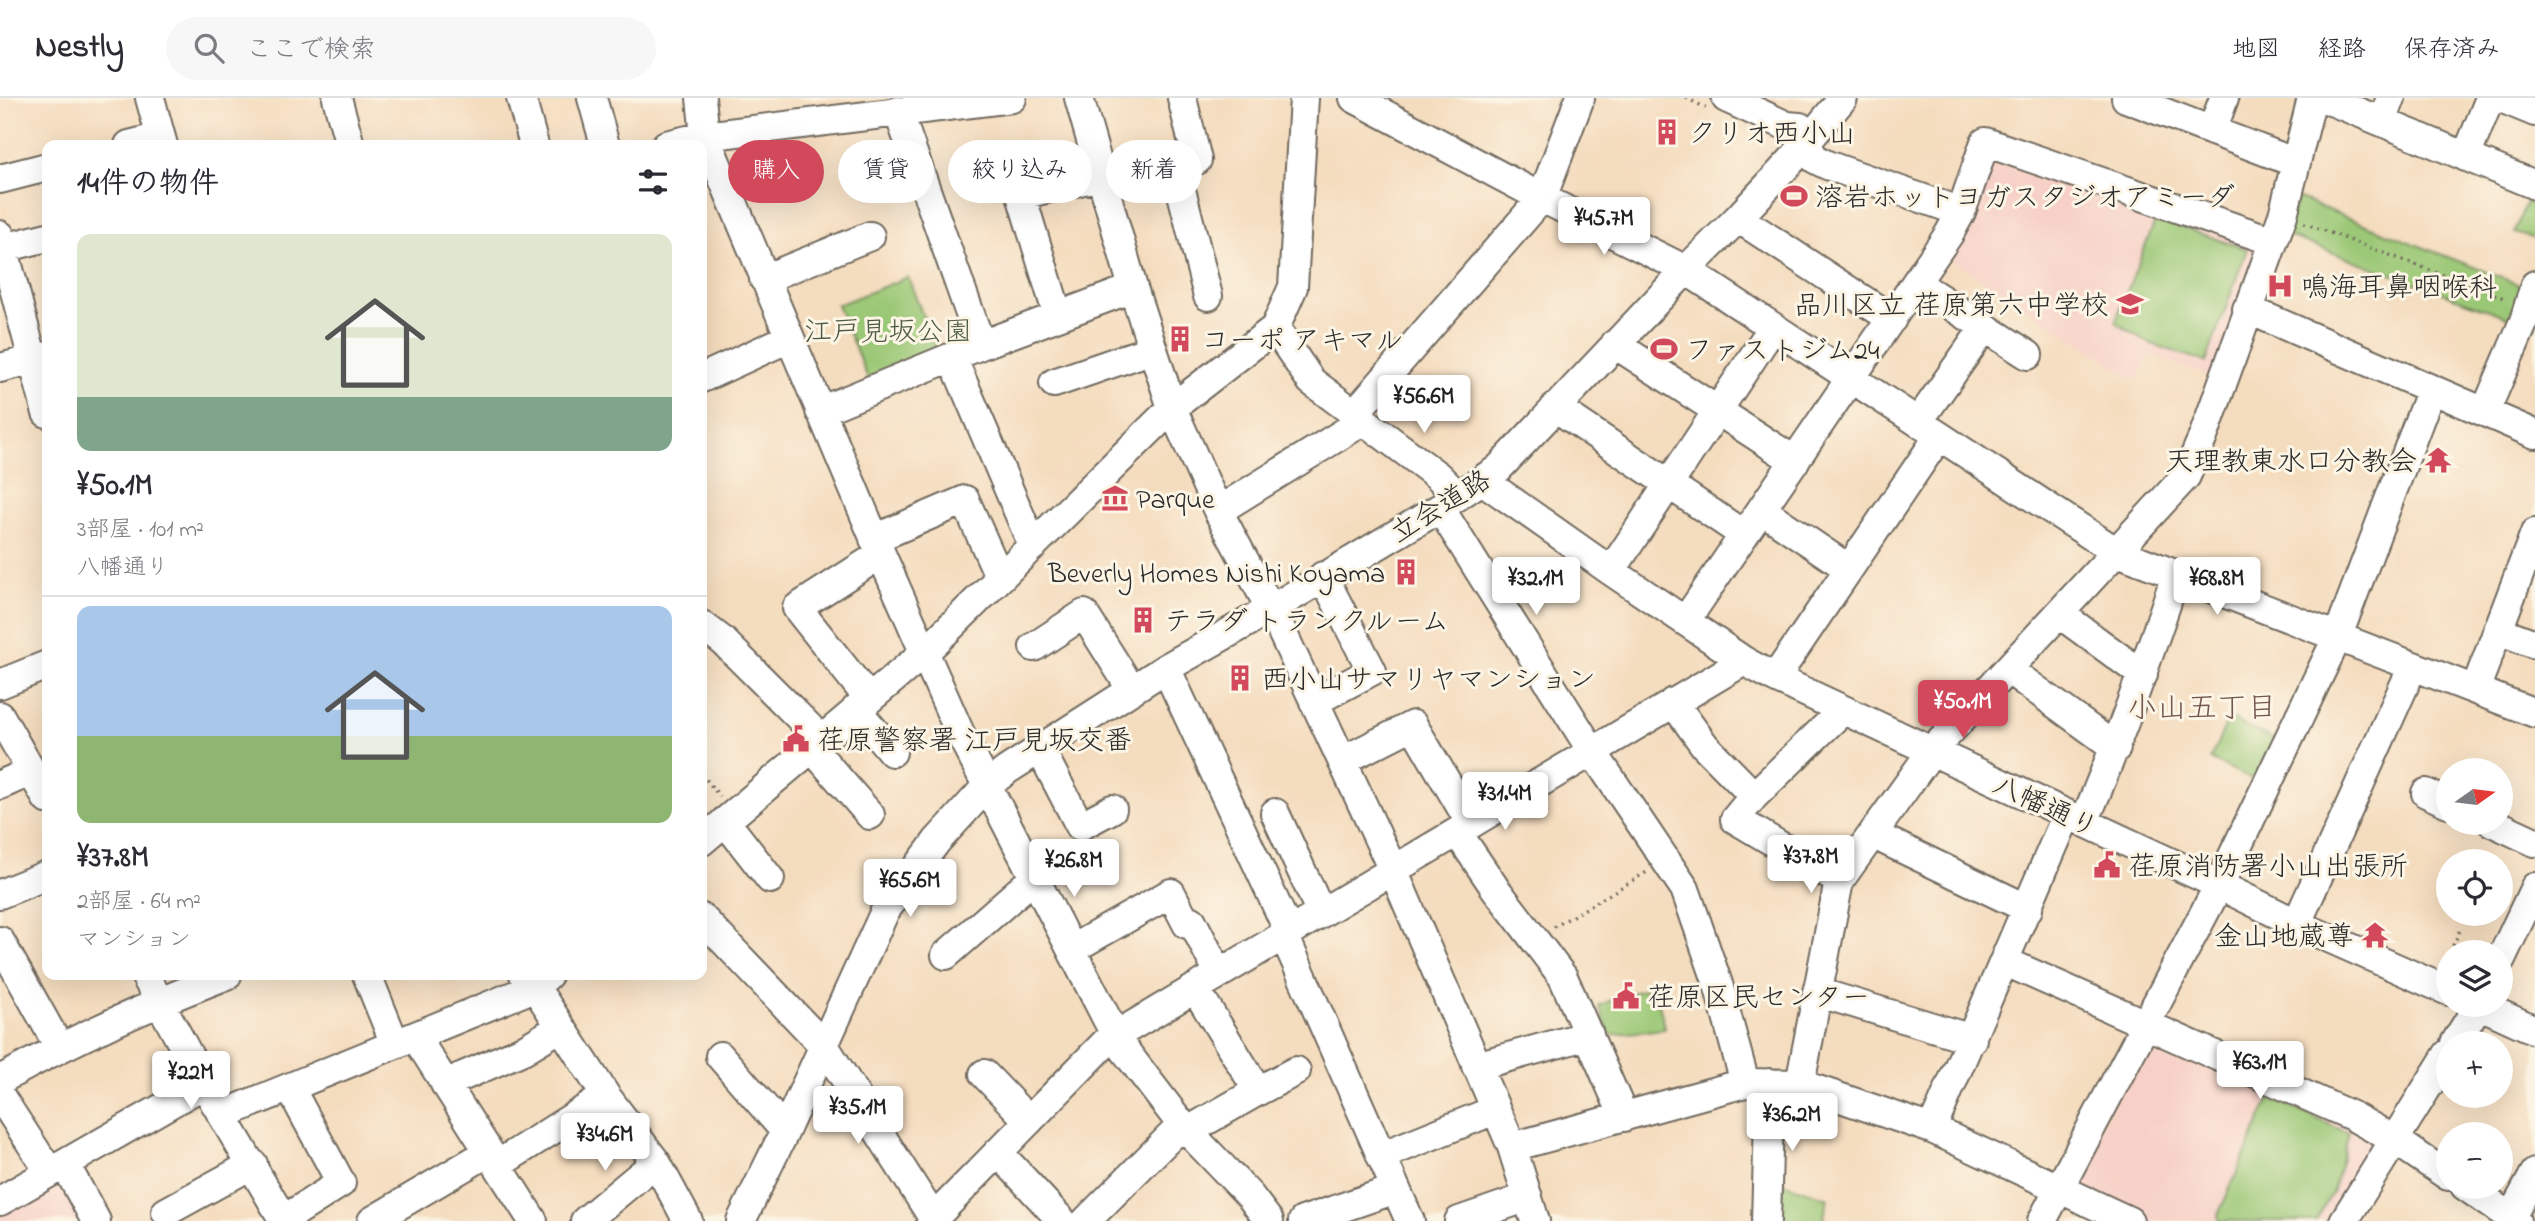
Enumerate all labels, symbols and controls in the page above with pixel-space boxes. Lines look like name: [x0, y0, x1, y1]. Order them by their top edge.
search box: [166, 17, 656, 80]
text: Nestly: [35, 24, 124, 72]
icon: search: [190, 29, 228, 67]
text: ここで検索: [246, 32, 376, 70]
text: 地図: [2232, 33, 2280, 68]
text: 経路: [2318, 33, 2366, 68]
text: 保存済み: [2404, 33, 2500, 68]
place label: クリオ西小山: [1688, 115, 1856, 156]
building icon: クリオ西小山: [1652, 117, 1682, 147]
chip: 購入: [728, 140, 824, 203]
chip: 賃貸: [838, 140, 934, 203]
chip: 絞り込み: [948, 140, 1092, 203]
chip: 新着: [1106, 140, 1202, 203]
text: 14件の物件: [77, 163, 219, 207]
icon: filters: [634, 163, 672, 201]
place label: 溶岩ホットヨガスタジオアミーダ: [1815, 179, 2235, 220]
sports icon: 溶岩ホットヨガスタジオアミーダ: [1779, 181, 1809, 211]
pin: ¥45.7M: [1547, 198, 1661, 257]
text: ¥45.7M: [1574, 203, 1634, 236]
place label: 鳴海耳鼻咽喉科: [2301, 269, 2497, 310]
hospital icon: 鳴海耳鼻咽喉科: [2265, 271, 2295, 301]
icon: home: [312, 280, 438, 406]
place label: 品川区立 荏原第六中学校: [1794, 287, 2109, 328]
school or university icon: 品川区立 荏原第六中学校: [2115, 289, 2145, 319]
park label: 江戸見坂公園: [804, 313, 972, 354]
place label: コーポ アキマル: [1201, 322, 1403, 363]
building icon: コーポ アキマル: [1165, 324, 1195, 354]
place label: ファストジム24: [1685, 332, 1880, 373]
sports icon: ファストジム24: [1649, 334, 1679, 364]
pin: ¥56.6M: [1367, 376, 1481, 435]
text: ¥56.6M: [1393, 381, 1455, 414]
place label: 天理教東水口分教会: [2165, 443, 2417, 484]
temple icon: 天理教東水口分教会: [2423, 445, 2453, 475]
street label: 立会道路: [1383, 461, 1500, 555]
text: ¥50.1M: [77, 465, 153, 509]
place label: Parque: [1136, 481, 1215, 522]
museum icon: Parque: [1100, 483, 1130, 513]
text: 3部屋 · 101 m²: [77, 514, 204, 547]
text: 八幡通り: [77, 552, 169, 585]
place label: Beverly Homes Nishi Koyama: [1047, 555, 1385, 596]
building icon: Beverly Homes Nishi Koyama: [1391, 557, 1421, 587]
pin: ¥32.1M: [1479, 558, 1593, 617]
pin: ¥68.8M: [2160, 558, 2274, 617]
text: ¥32.1M: [1508, 563, 1564, 596]
text: ¥68.8M: [2190, 563, 2245, 596]
place label: テラダ トランクルーム: [1164, 603, 1449, 644]
building icon: テラダ トランクルーム: [1128, 605, 1158, 635]
icon: home: [312, 652, 438, 778]
place label: 西小山サマリヤマンション: [1261, 661, 1596, 702]
building icon: 西小山サマリヤマンション: [1225, 663, 1255, 693]
pin: ¥50.1M: [1906, 680, 2020, 740]
text: ¥50.1M: [1934, 686, 1992, 719]
district label: 小山五丁目: [2127, 688, 2277, 732]
place label: 荏原警察署 江戸見坂交番: [817, 722, 1132, 763]
public building icon: 荏原警察署 江戸見坂交番: [781, 724, 811, 754]
north arrow: [2436, 758, 2513, 835]
map controls: [2436, 758, 2513, 1199]
street label: 八幡通り: [1985, 766, 2104, 850]
pin: ¥31.4M: [1448, 772, 1562, 832]
text: ¥31.4M: [1478, 778, 1532, 811]
pin: ¥37.8M: [1754, 836, 1868, 895]
text: ¥37.8M: [77, 837, 149, 881]
pin: ¥26.8M: [1017, 840, 1131, 899]
text: ¥37.8M: [1783, 841, 1839, 874]
text: ¥26.8M: [1045, 845, 1103, 878]
place label: 荏原消防署小山出張所: [2128, 848, 2408, 889]
button: locate: [2436, 849, 2513, 926]
public building icon: 荏原消防署小山出張所: [2092, 850, 2122, 880]
pin: ¥65.6M: [853, 860, 967, 919]
text: ¥65.6M: [879, 865, 941, 898]
text: 2部屋 · 64 m²: [77, 886, 201, 919]
place label: 金山地蔵尊: [2214, 918, 2354, 959]
temple icon: 金山地蔵尊: [2360, 920, 2390, 950]
text: マンション: [77, 924, 191, 957]
button: layers: [2436, 940, 2513, 1017]
place label: 荏原区民センター: [1647, 979, 1870, 1020]
public building icon: 荏原区民センター: [1611, 981, 1641, 1011]
button: +: [2436, 1031, 2513, 1108]
pin: ¥63.1M: [2203, 1042, 2317, 1101]
text: ¥63.1M: [2233, 1047, 2287, 1080]
pin: ¥22M: [150, 1052, 232, 1111]
text: ¥22M: [168, 1057, 214, 1090]
pin: ¥35.1M: [801, 1086, 915, 1146]
text: ¥35.1M: [829, 1092, 887, 1125]
pin: ¥36.2M: [1735, 1094, 1849, 1153]
text: ¥36.2M: [1763, 1099, 1821, 1132]
pin: ¥34.6M: [548, 1114, 662, 1173]
text: ¥34.6M: [577, 1119, 633, 1152]
button: −: [2436, 1122, 2513, 1199]

